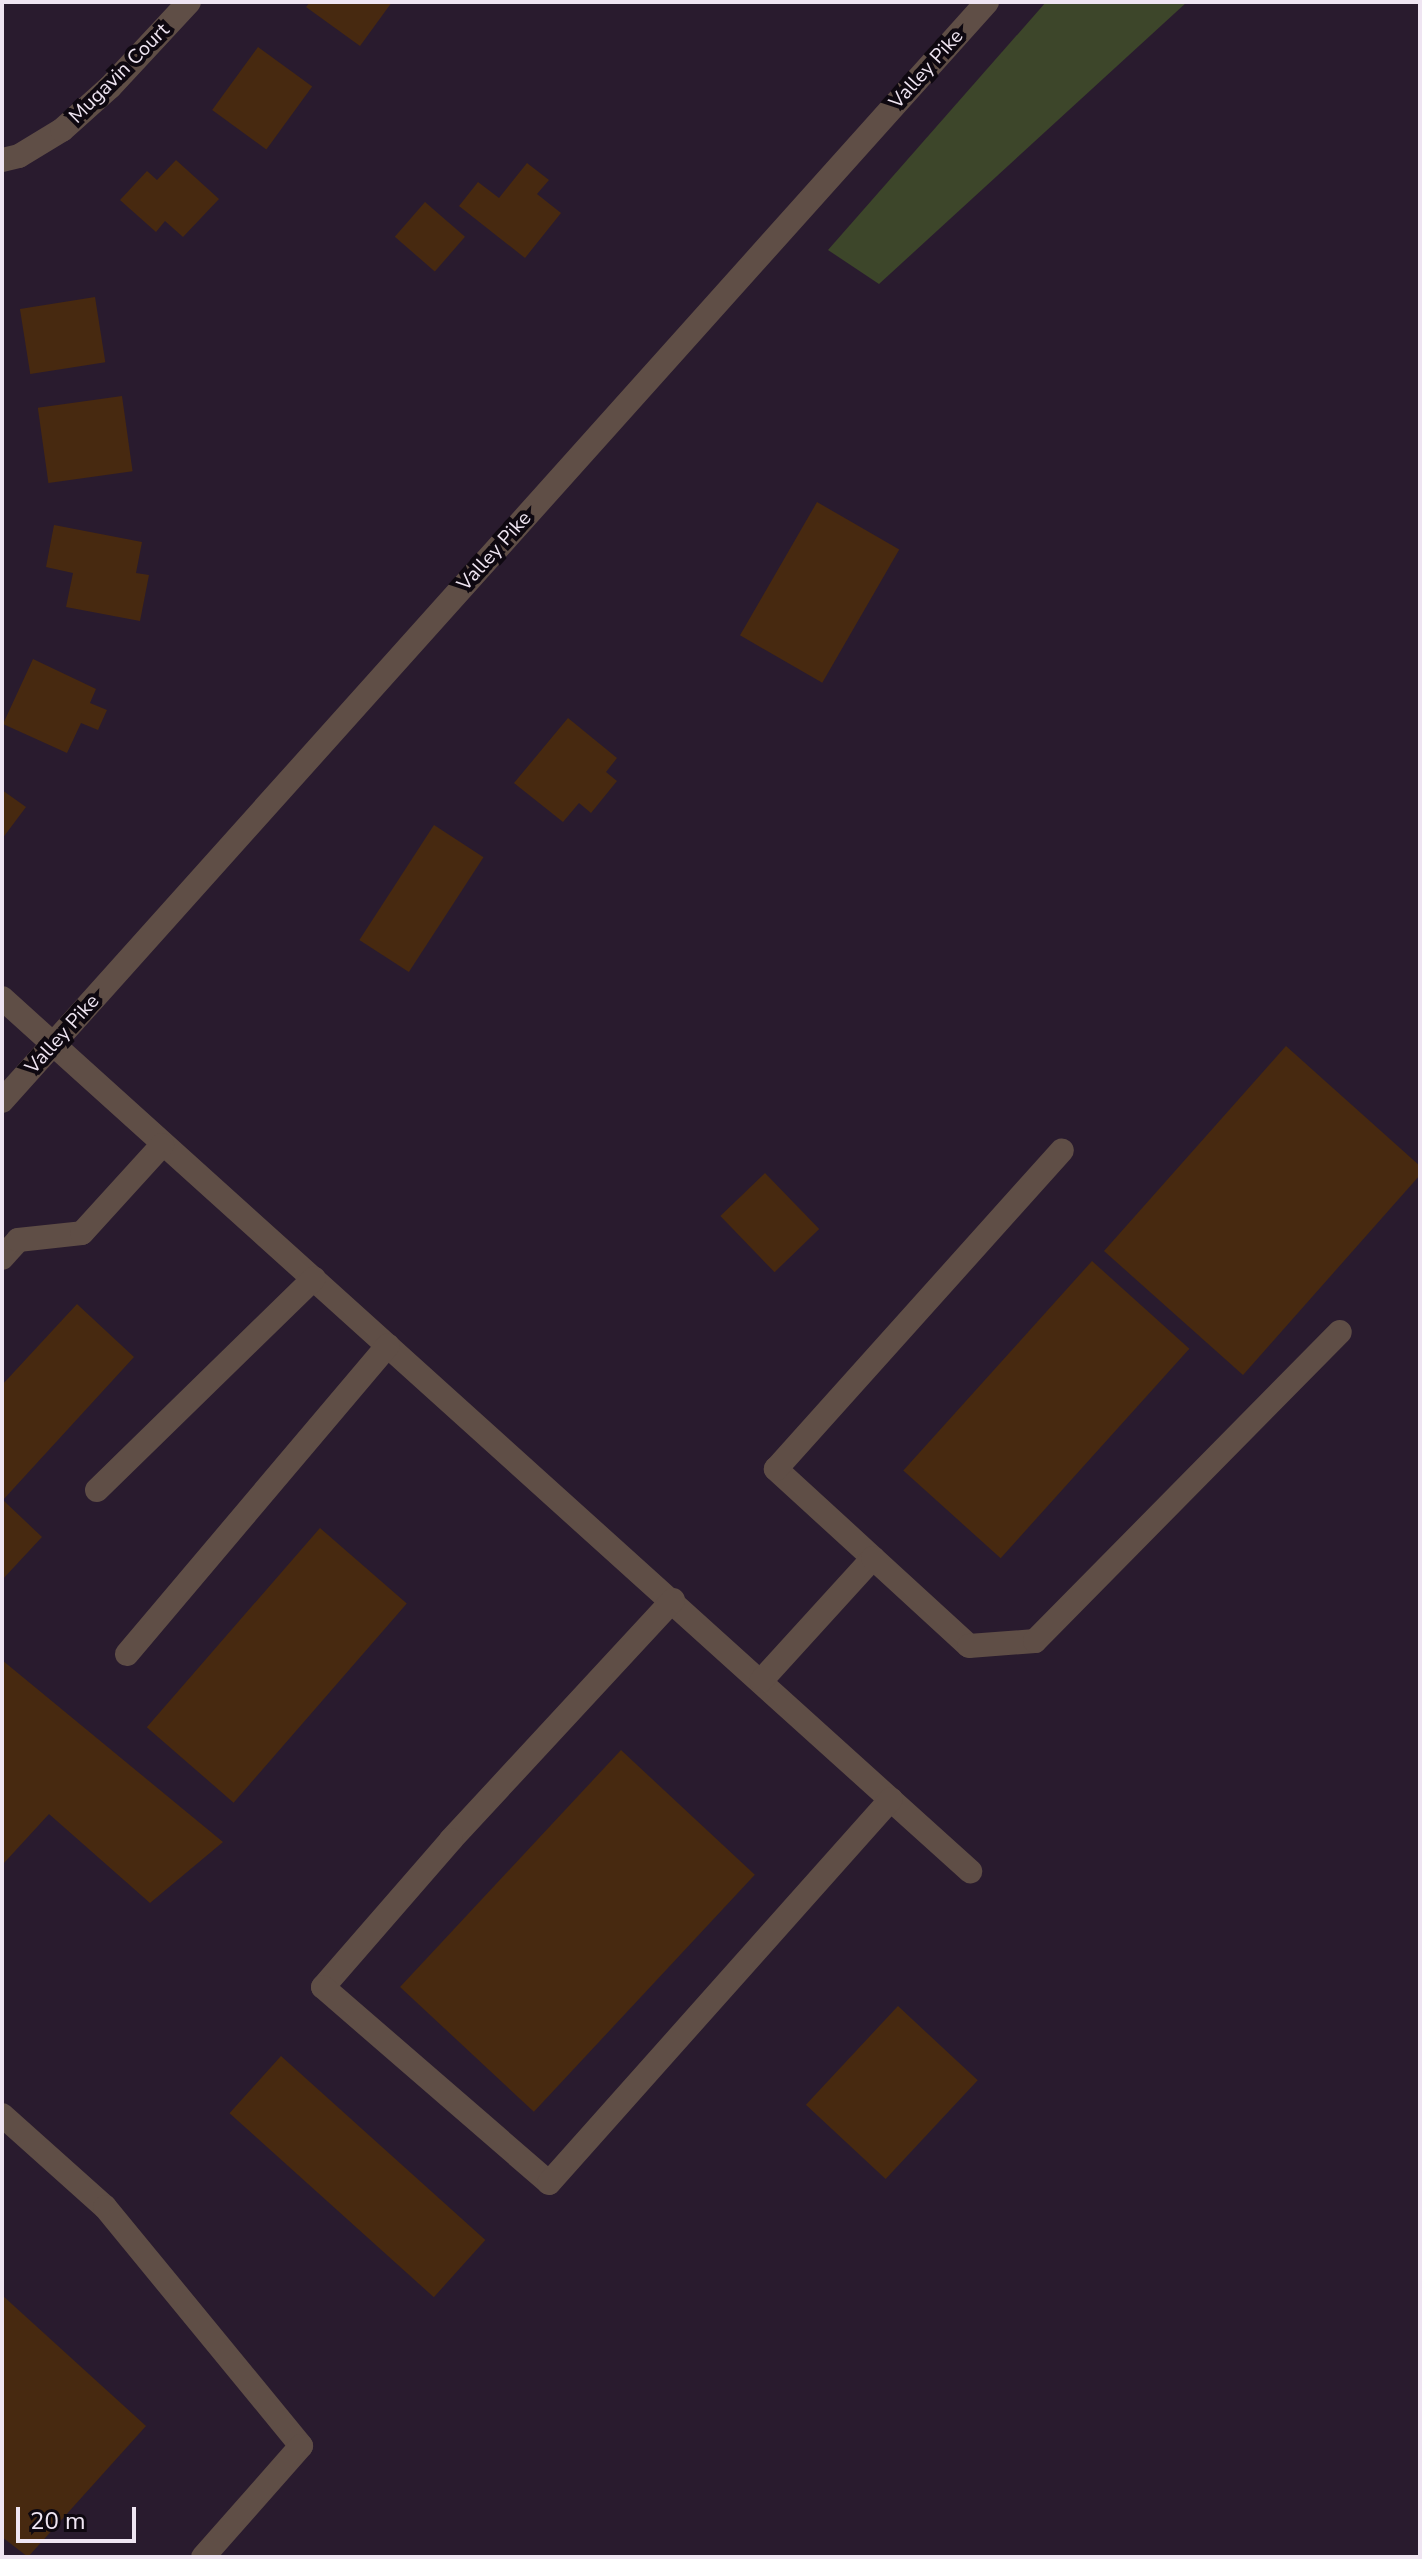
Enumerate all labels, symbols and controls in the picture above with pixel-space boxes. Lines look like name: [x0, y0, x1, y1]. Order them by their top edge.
street label: Mugavin Court: [64, 18, 174, 128]
street label: Valley Pike: [884, 24, 968, 114]
street label: Valley Pike: [452, 506, 536, 596]
street label: Valley Pike: [20, 989, 104, 1079]
scale bar: [20, 2491, 140, 2541]
text: 20 m: [30, 2505, 86, 2537]

